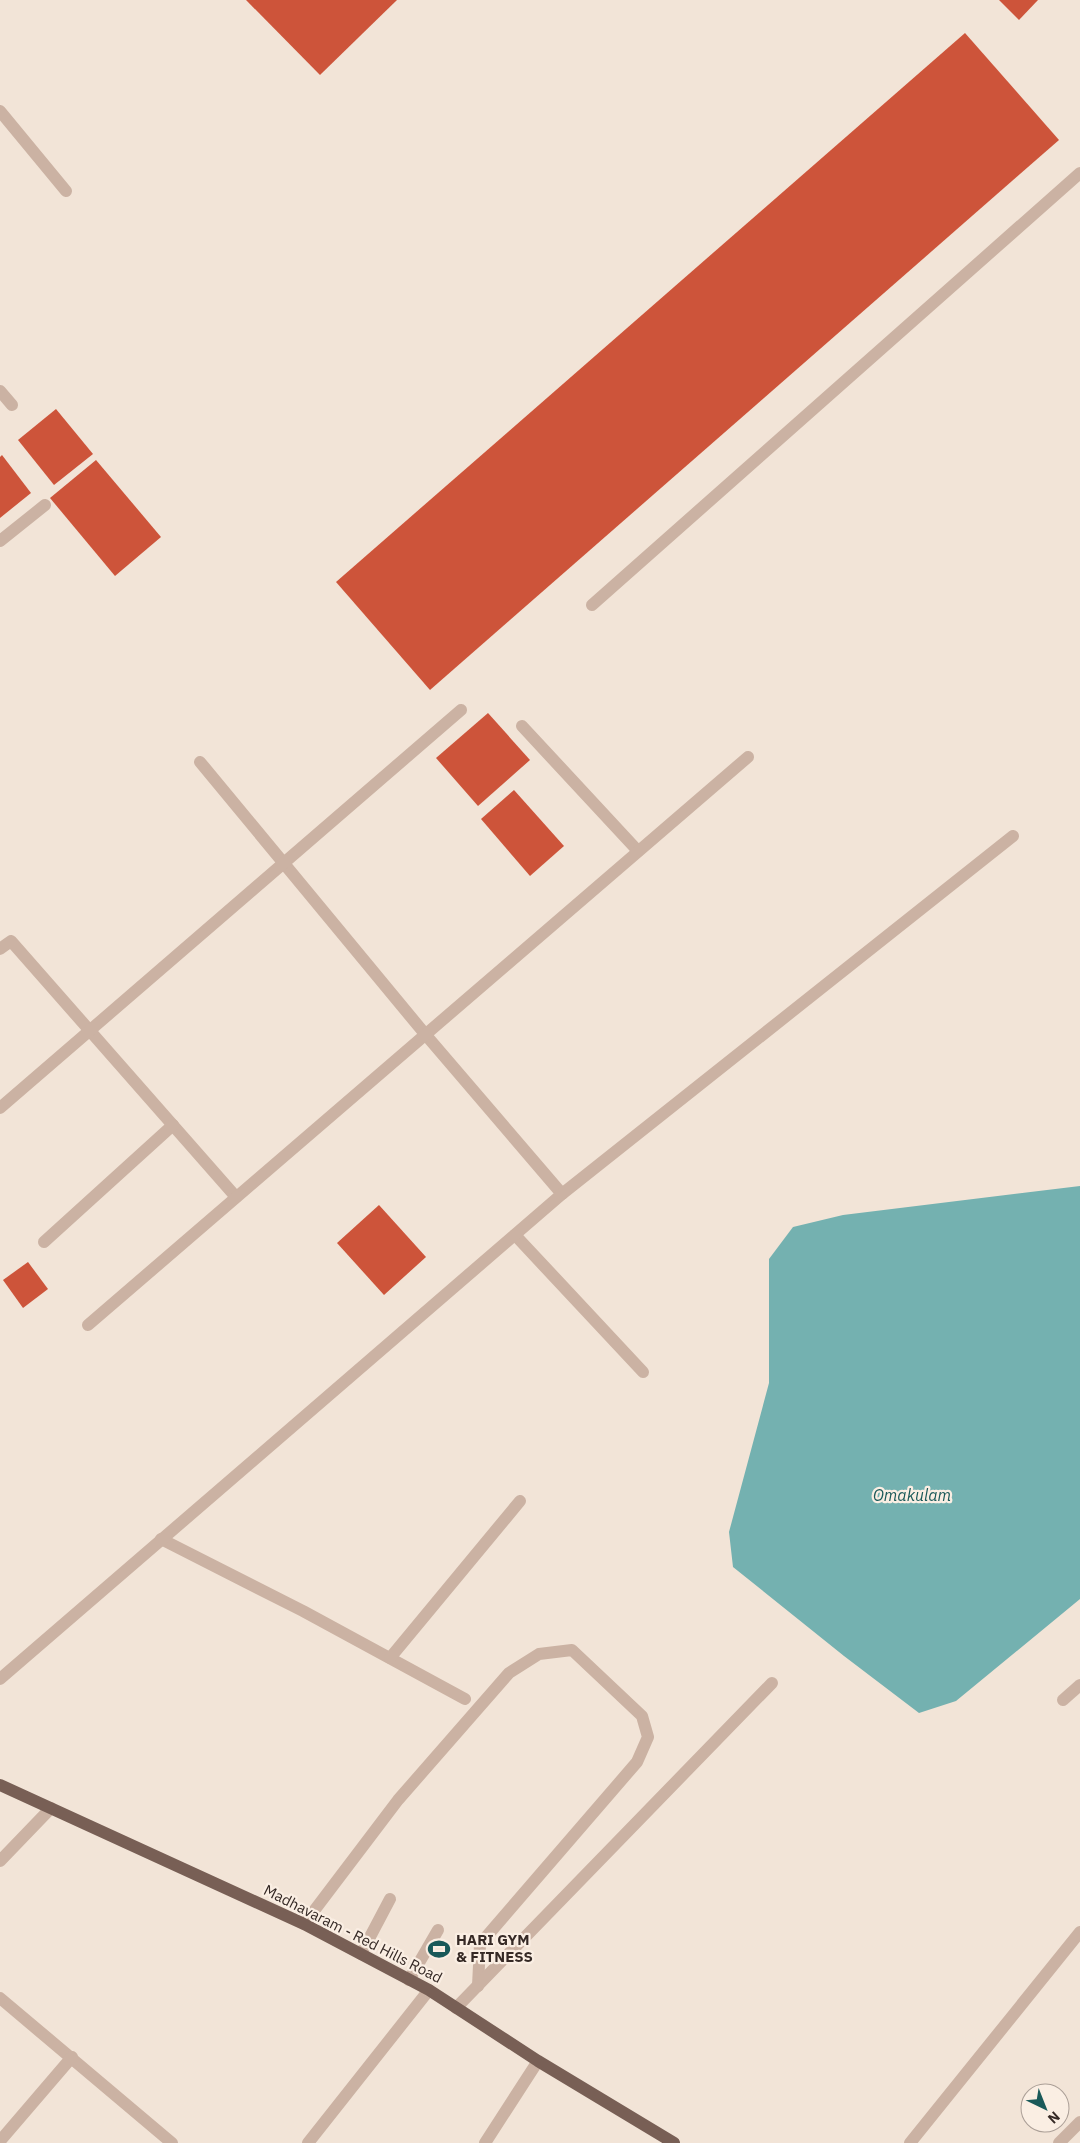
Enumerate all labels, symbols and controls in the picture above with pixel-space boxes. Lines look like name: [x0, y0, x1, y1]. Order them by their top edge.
water label: Omakulam: [873, 1485, 951, 1505]
street label: Madhavaram - Red Hills Road: [261, 1880, 446, 1987]
place label: HARI GYM & FITNESS: [456, 1930, 533, 1966]
sports icon: HARI GYM & FITNESS: [426, 1936, 452, 1962]
north arrow: [1020, 2083, 1070, 2133]
text: N: [1044, 2107, 1064, 2128]

